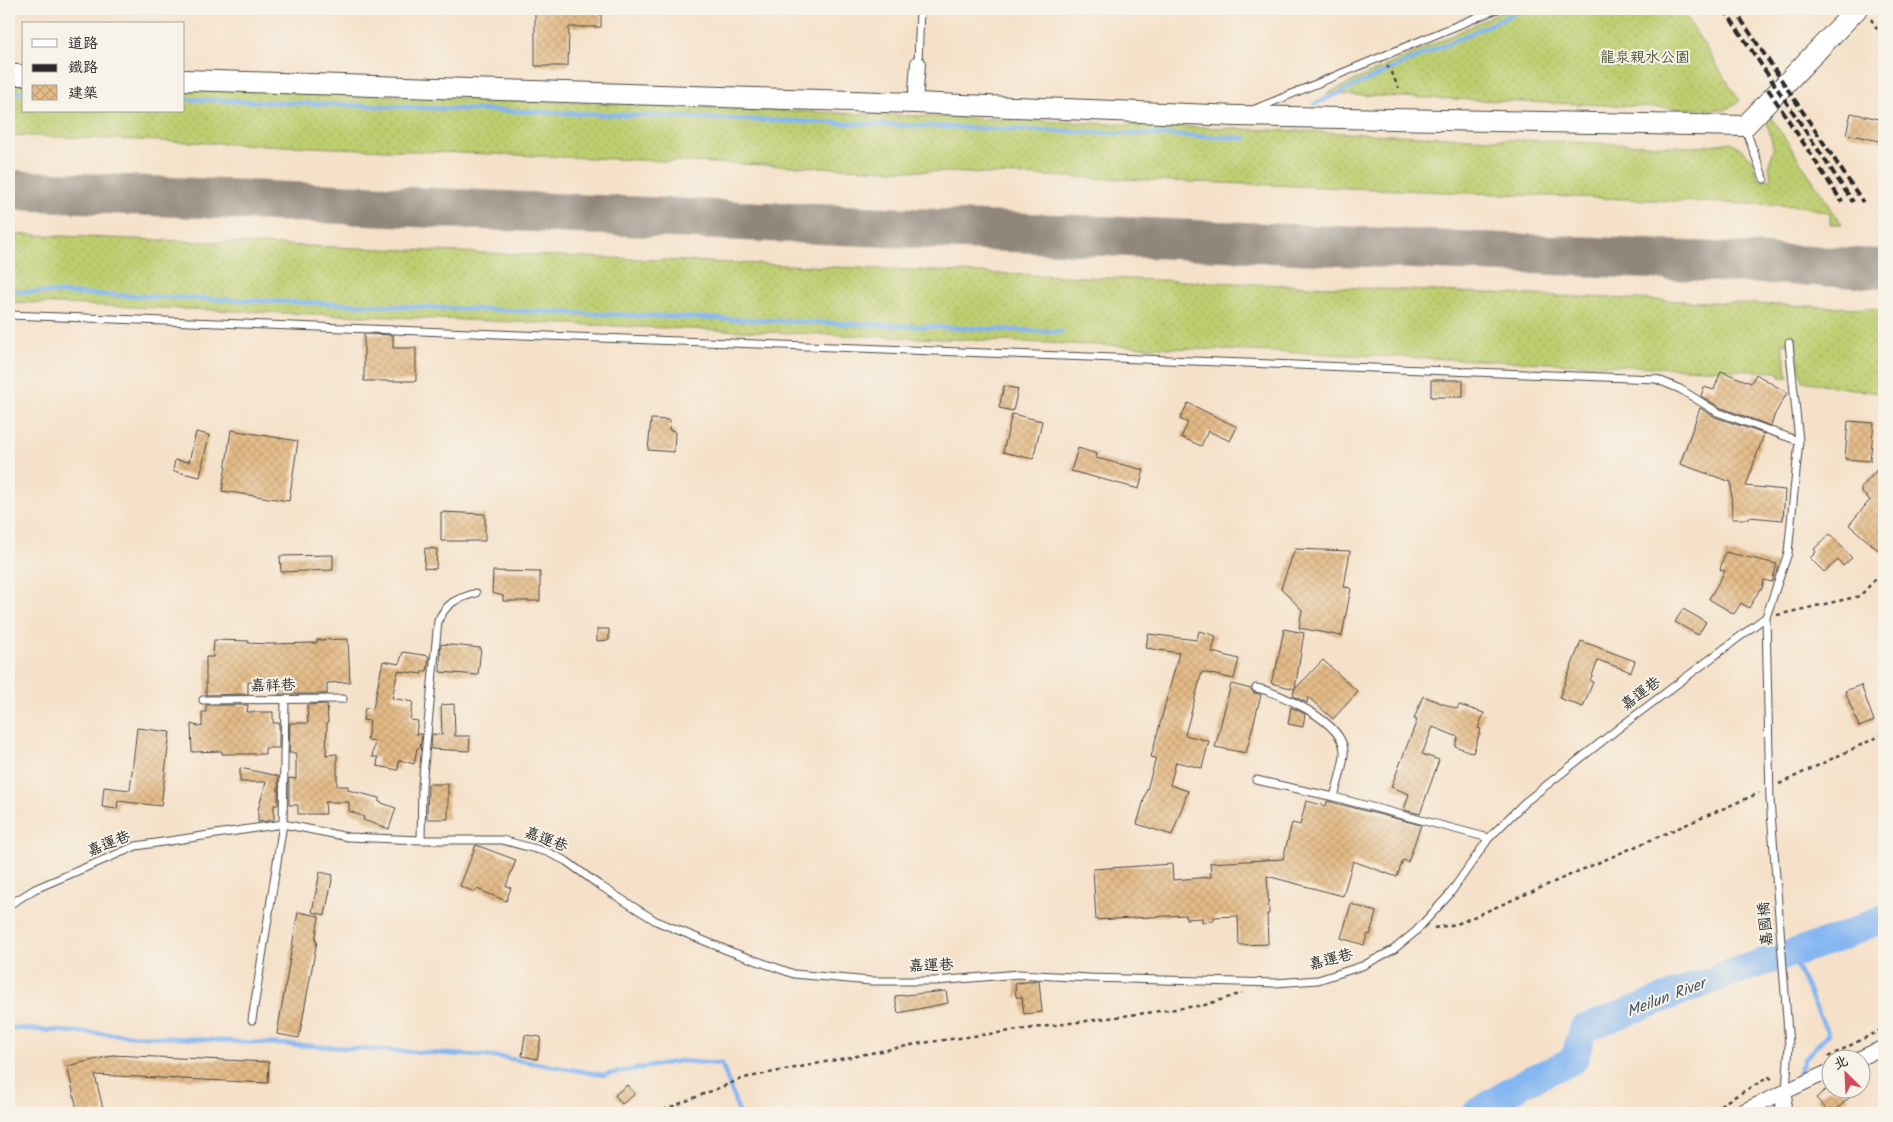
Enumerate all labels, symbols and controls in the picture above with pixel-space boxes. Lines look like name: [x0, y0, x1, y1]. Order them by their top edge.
legend: [22, 22, 185, 112]
text: 道路: [68, 32, 98, 56]
park label: 龍泉親水公園: [1600, 46, 1690, 70]
text: 鐵路: [68, 56, 98, 80]
text: 建築: [68, 82, 98, 106]
street label: 嘉運巷: [1616, 671, 1666, 717]
street label: 嘉祥巷: [250, 674, 296, 698]
street label: 嘉運巷: [521, 821, 571, 859]
street label: 嘉運巷: [84, 824, 134, 864]
street label: 嘉國橋: [1752, 901, 1780, 947]
street label: 嘉運巷: [1306, 943, 1356, 977]
street label: 嘉運巷: [908, 953, 954, 979]
water label: Meilun River: [1623, 970, 1712, 1024]
north arrow: [1820, 1050, 1870, 1100]
text: 北: [1830, 1050, 1852, 1076]

